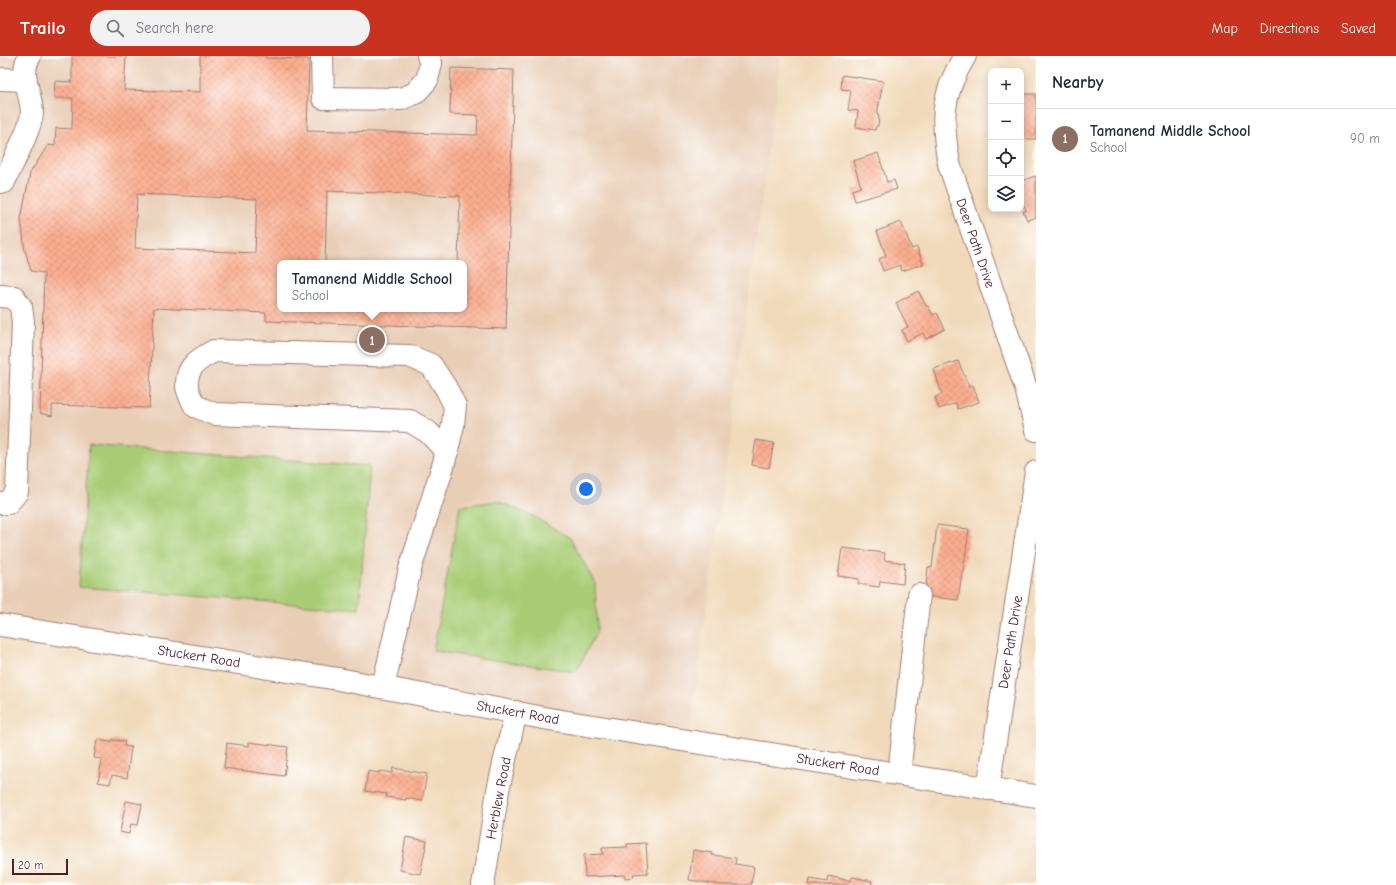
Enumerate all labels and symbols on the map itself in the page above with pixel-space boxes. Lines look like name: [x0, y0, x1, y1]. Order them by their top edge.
street label: Deer Path Drive: [952, 196, 999, 290]
pin: 1: [359, 325, 385, 355]
your location: [576, 479, 596, 499]
street label: Deer Path Drive: [995, 594, 1026, 690]
street label: Stuckert Road: [156, 642, 242, 671]
street label: Stuckert Road: [475, 697, 561, 728]
street label: Stuckert Road: [795, 750, 881, 779]
street label: Herblew Road: [482, 755, 515, 841]
scale bar: [12, 857, 68, 876]

